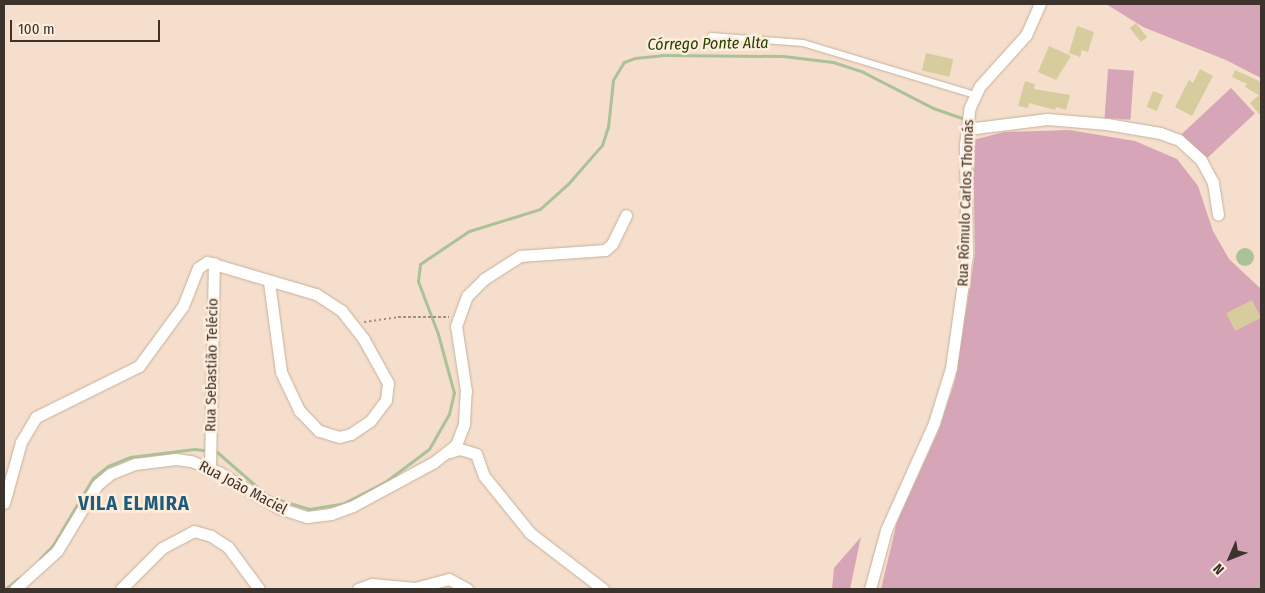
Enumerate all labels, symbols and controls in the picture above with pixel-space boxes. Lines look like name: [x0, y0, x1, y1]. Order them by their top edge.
scale bar: [12, 10, 162, 42]
text: 100 m: [18, 20, 55, 38]
water label: Córrego Ponte Alta: [647, 33, 769, 55]
street label: Rua Rômulo Carlos Thomás: [954, 119, 978, 287]
street label: Rua Sebastião Telécio: [202, 298, 222, 432]
street label: Rua João Maciel: [196, 457, 290, 519]
district label: VILA ELMIRA: [77, 491, 191, 515]
north arrow: [1205, 533, 1255, 583]
text: N: [1210, 560, 1228, 578]

